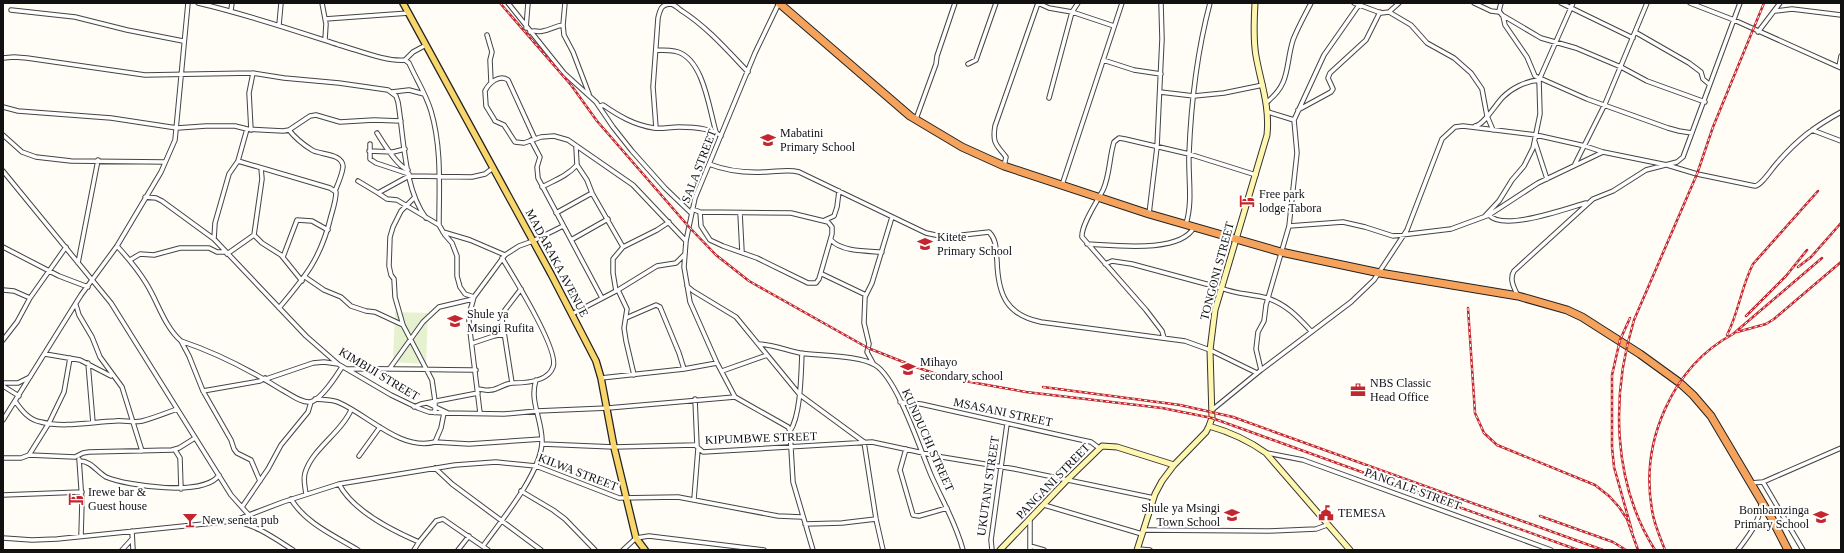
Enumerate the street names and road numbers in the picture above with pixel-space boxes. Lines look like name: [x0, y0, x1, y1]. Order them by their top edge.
street label: SALA STREET: [679, 127, 720, 205]
street label: MADARAKA AVENUE: [523, 207, 591, 319]
street label: TONGONI STREET: [1197, 220, 1237, 322]
street label: KIMBIJI STREET: [336, 345, 422, 404]
street label: KUNDUCHI STREET: [899, 386, 957, 494]
street label: MSASANI STREET: [952, 395, 1055, 429]
street label: KIPUMBWE STREET: [705, 429, 818, 447]
street label: UKUTANI STREET: [974, 435, 1002, 537]
street label: PANGANI STREET: [1013, 440, 1093, 522]
street label: KILWA STREET: [536, 450, 620, 494]
street label: PANGALE STREET: [1363, 465, 1464, 513]

